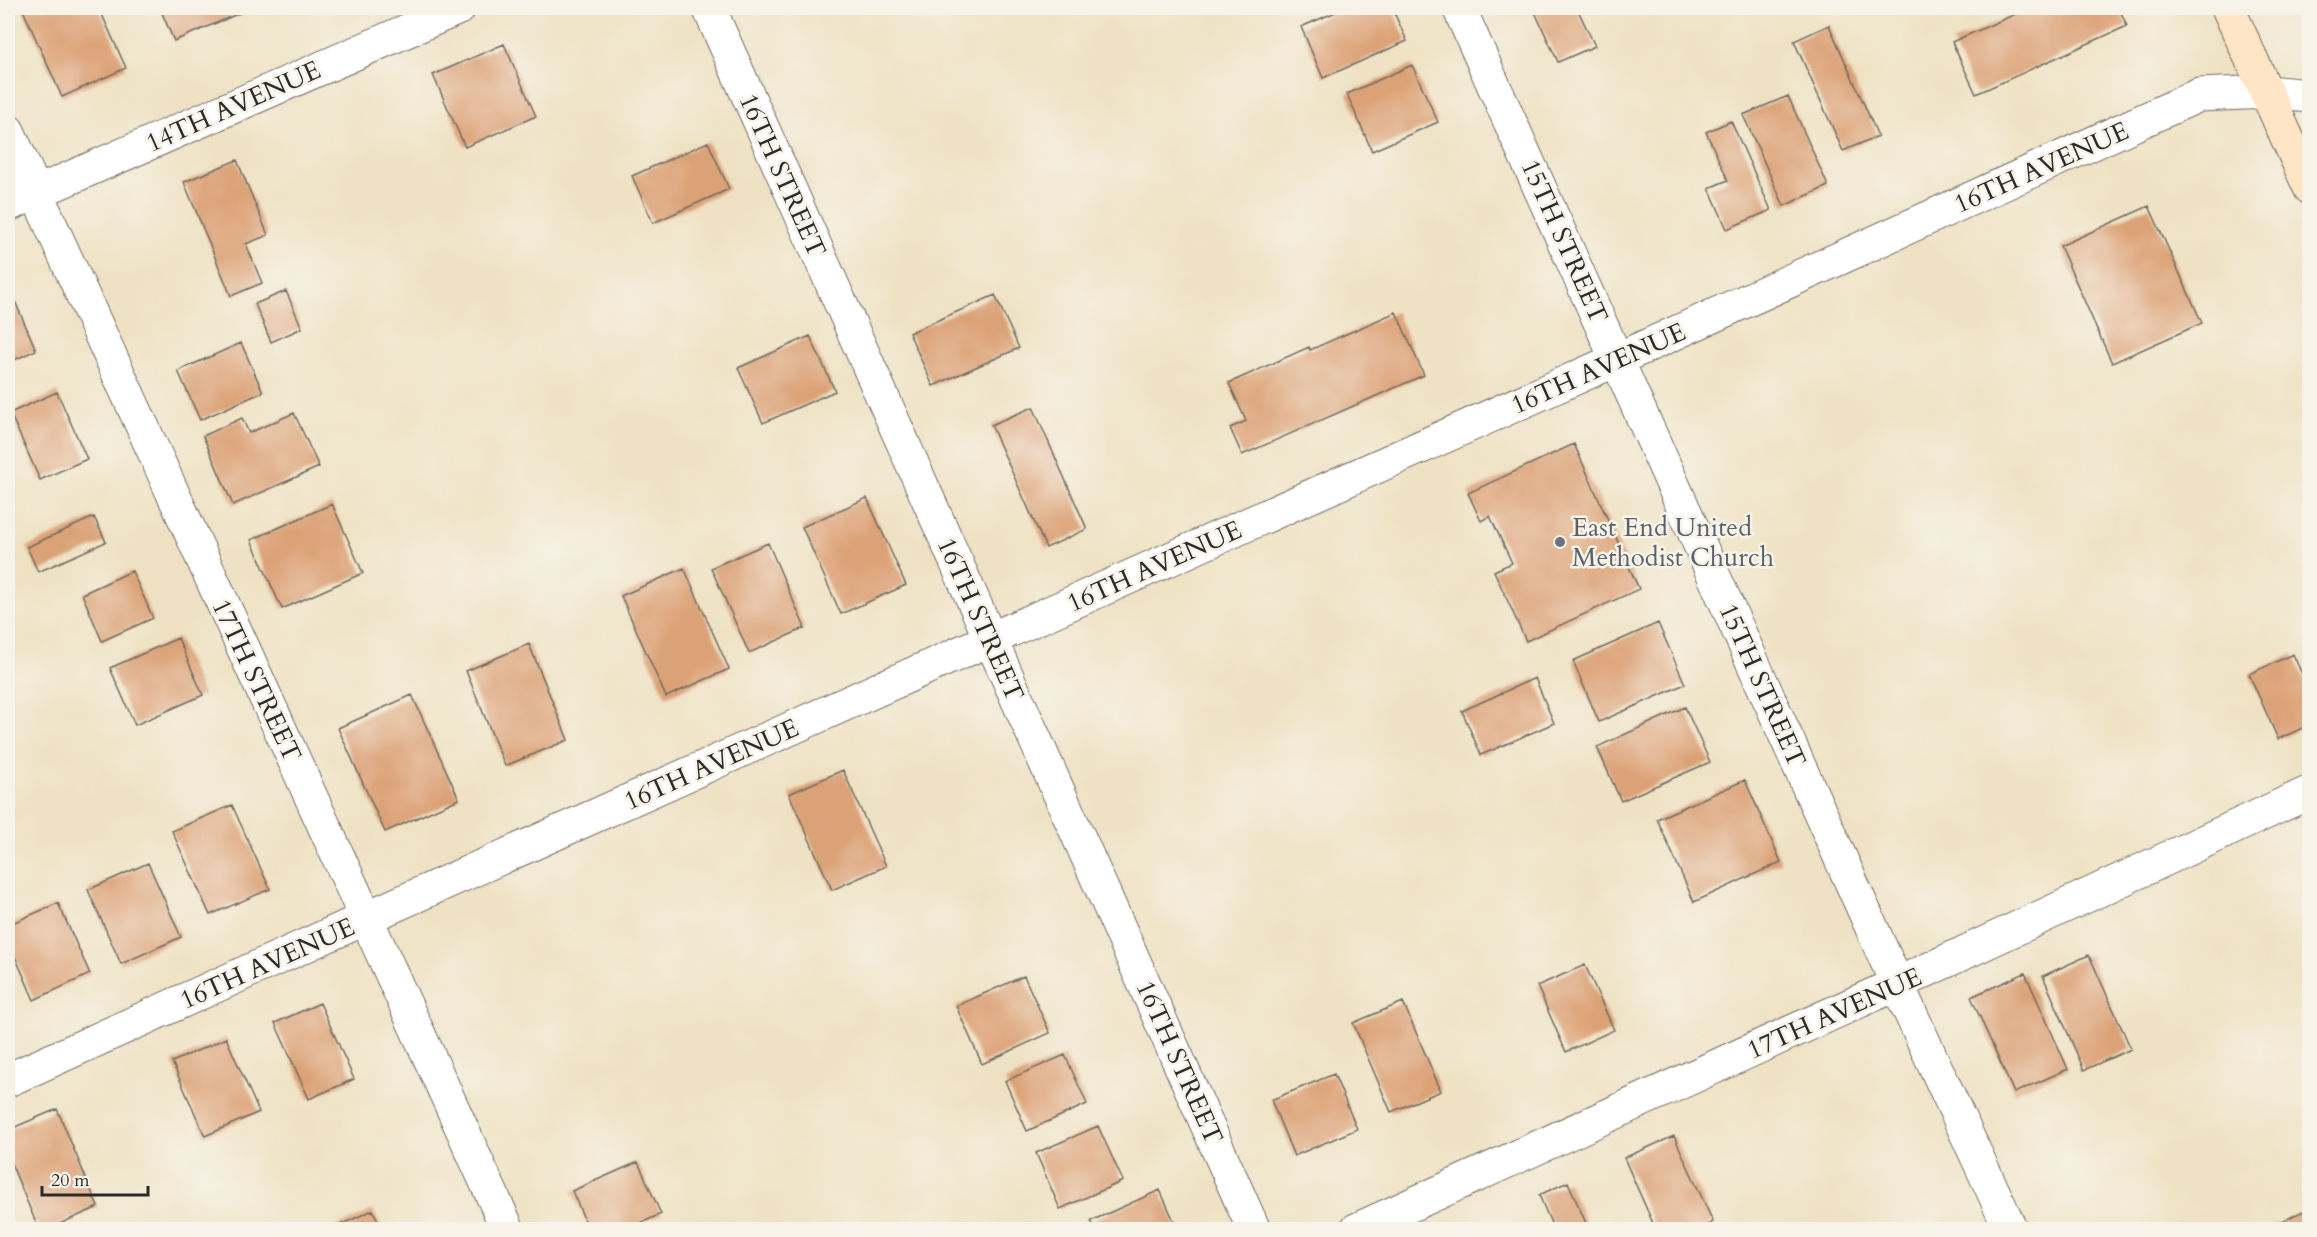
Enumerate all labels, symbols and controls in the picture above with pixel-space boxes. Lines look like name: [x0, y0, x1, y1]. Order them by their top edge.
street label: 14TH AVENUE: [140, 52, 326, 161]
street label: 16TH STREET: [731, 88, 834, 263]
street label: 16TH AVENUE: [1948, 113, 2134, 222]
street label: 15TH STREET: [1513, 154, 1616, 329]
street label: 16TH AVENUE: [1505, 314, 1691, 423]
place label: East End United Methodist Church: [1572, 510, 1774, 575]
street label: 16TH AVENUE: [1061, 512, 1247, 621]
street label: 16TH STREET: [929, 532, 1032, 707]
marker: East End United Methodist Church: [1553, 535, 1567, 549]
street label: 17TH STREET: [204, 593, 310, 767]
street label: 15TH STREET: [1711, 598, 1814, 773]
street label: 16TH AVENUE: [618, 710, 804, 819]
street label: 16TH AVENUE: [174, 909, 360, 1018]
street label: 17TH AVENUE: [1741, 959, 1927, 1068]
street label: 16TH STREET: [1128, 975, 1231, 1150]
scale bar: [42, 1159, 148, 1197]
text: 20 m: [51, 1168, 90, 1193]

